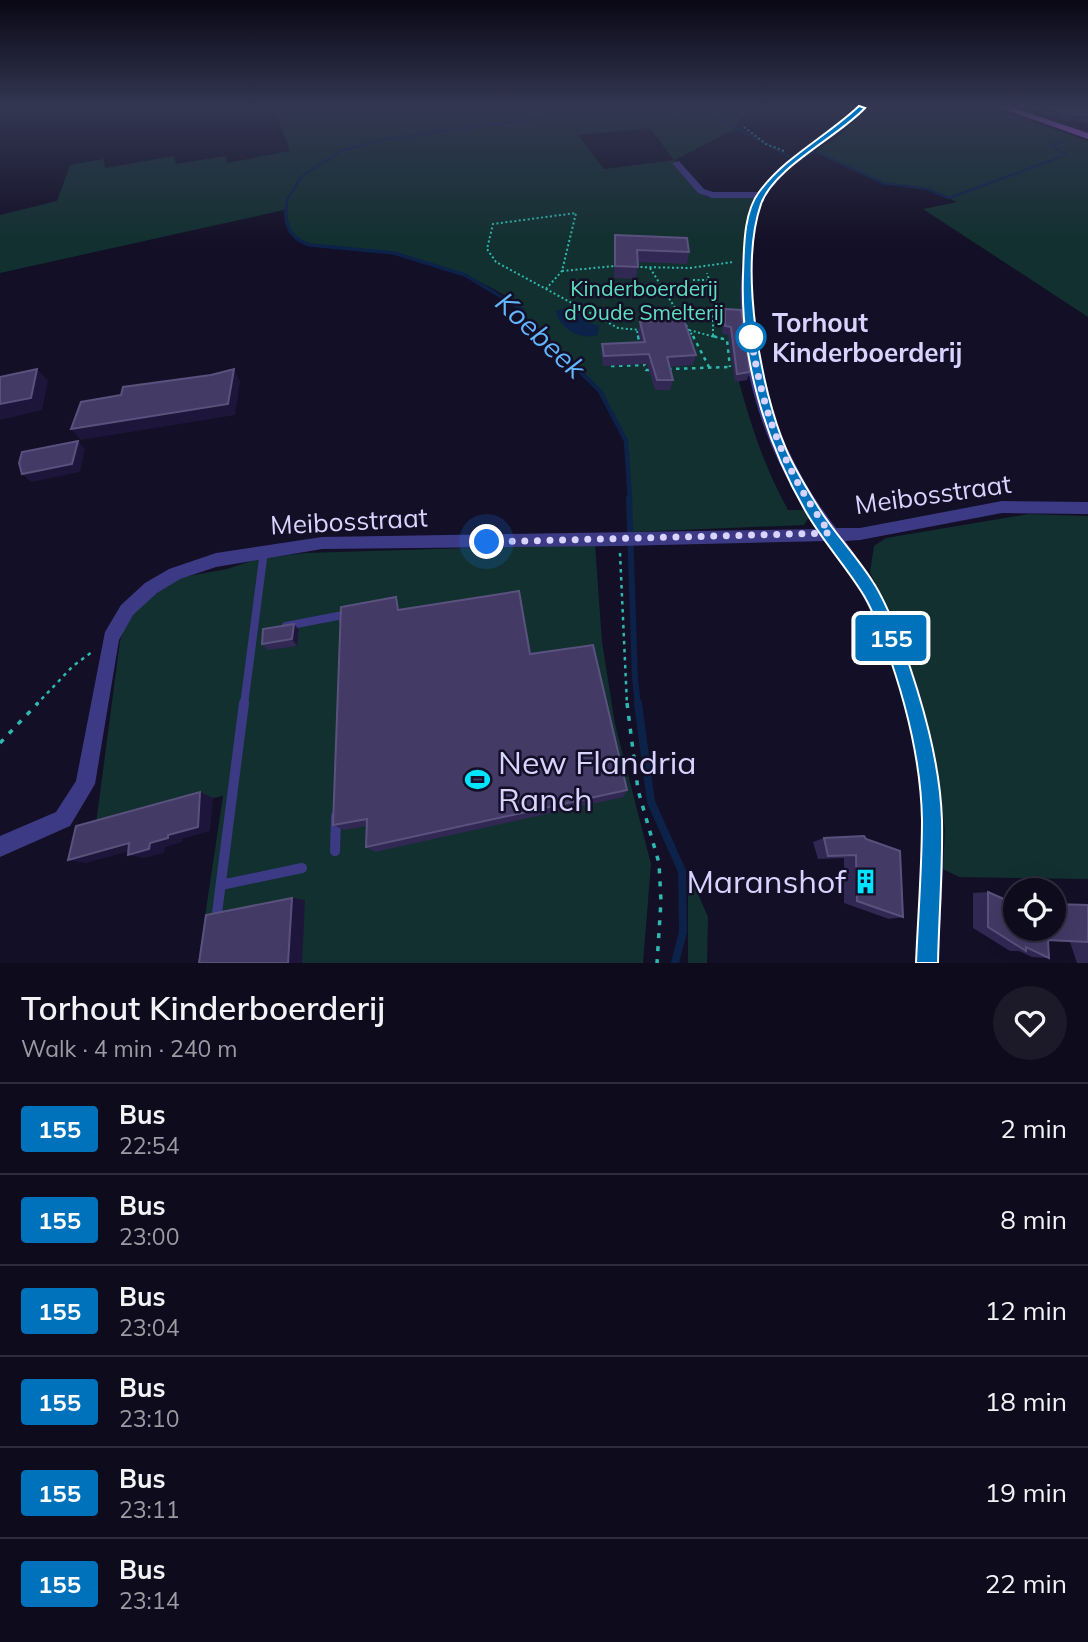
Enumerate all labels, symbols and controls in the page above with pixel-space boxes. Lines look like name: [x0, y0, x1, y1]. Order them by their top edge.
park label: Kinderboerderij d'Oude Smelterij: [564, 275, 724, 325]
water label: Koebeek: [489, 285, 594, 386]
place label: Torhout Kinderboerderij: [772, 306, 962, 369]
marker: Torhout Kinderboerderij: [736, 322, 766, 352]
street label: Meibosstraat: [853, 467, 1013, 521]
street label: Meibosstraat: [270, 500, 428, 542]
your location: [469, 524, 504, 559]
line badge: 155: [851, 615, 931, 661]
text: 155: [869, 623, 913, 653]
place label: New Flandria Ranch: [498, 742, 696, 819]
sports icon: New Flandria Ranch: [464, 766, 492, 794]
place label: Maranshof: [686, 861, 847, 901]
building icon: Maranshof: [852, 867, 880, 895]
map controls: [1003, 878, 1066, 941]
button: locate: [1003, 878, 1066, 941]
button: heart: [993, 986, 1067, 1060]
text: Torhout Kinderboerderij: [21, 987, 385, 1028]
text: Walk · 4 min · 240 m: [21, 1034, 238, 1063]
text: Bus: [119, 1098, 165, 1131]
text: 2 min: [1000, 1112, 1067, 1145]
text: 155: [38, 1114, 81, 1144]
text: 22:54: [119, 1131, 179, 1160]
text: Bus: [119, 1189, 165, 1222]
text: 8 min: [1000, 1203, 1067, 1236]
text: 155: [38, 1205, 81, 1235]
text: 23:00: [119, 1222, 179, 1251]
text: Bus: [119, 1280, 165, 1313]
text: 12 min: [985, 1294, 1067, 1327]
text: 155: [38, 1296, 81, 1326]
text: 23:04: [119, 1313, 179, 1342]
text: Bus: [119, 1371, 165, 1404]
text: 18 min: [985, 1385, 1067, 1418]
text: 155: [38, 1387, 81, 1417]
text: 23:10: [119, 1404, 179, 1433]
text: Bus: [119, 1462, 165, 1495]
text: 19 min: [985, 1476, 1067, 1509]
text: 155: [38, 1478, 81, 1508]
text: 23:11: [119, 1495, 179, 1524]
text: Bus: [119, 1553, 165, 1586]
text: 22 min: [985, 1567, 1067, 1600]
text: 155: [38, 1569, 81, 1599]
text: 23:14: [119, 1586, 179, 1615]

